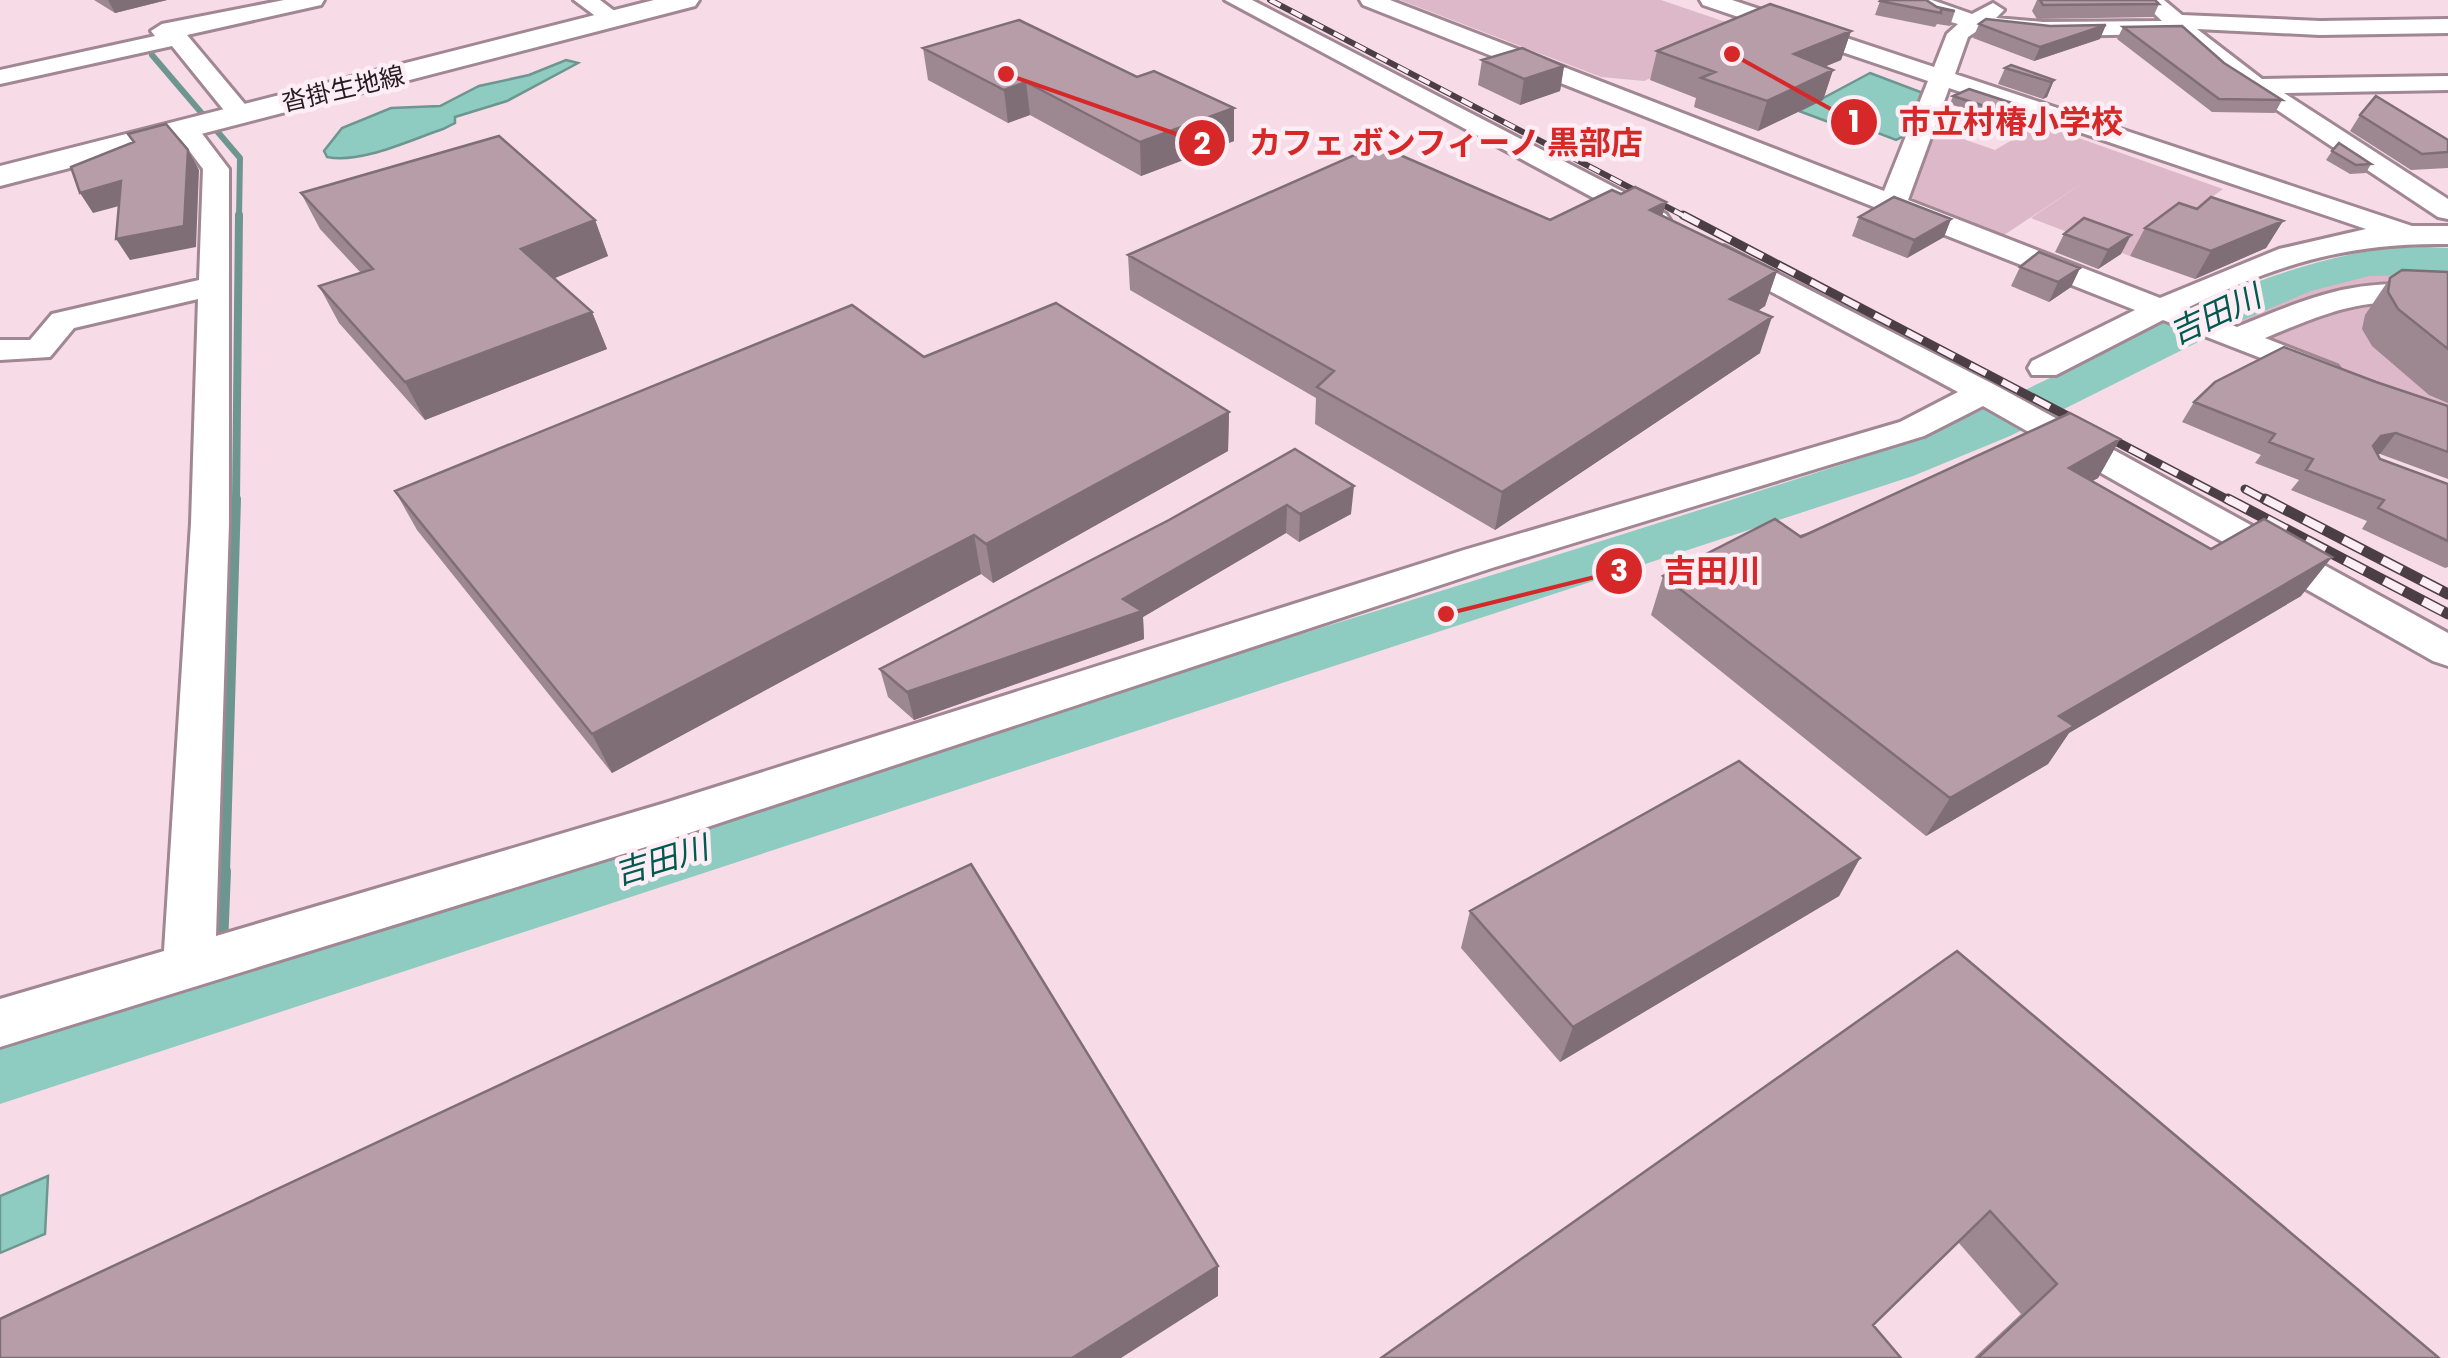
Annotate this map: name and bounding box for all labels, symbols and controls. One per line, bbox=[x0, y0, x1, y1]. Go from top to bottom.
street label: 沓掛生地線 bbox=[278, 58, 408, 120]
callout: 市立村椿小学校 bbox=[1829, 91, 2143, 153]
text: 市立村椿小学校 bbox=[1899, 99, 2123, 144]
text: 1 bbox=[1848, 100, 1860, 143]
callout: カフェ ボンフィーノ 黒部店 bbox=[1177, 112, 1665, 174]
text: カフェ ボンフィーノ 黒部店 bbox=[1249, 120, 1643, 165]
text: 2 bbox=[1193, 122, 1211, 165]
water label: 吉田川 bbox=[2162, 272, 2271, 355]
callout: 吉田川 bbox=[1594, 540, 1780, 602]
text: 吉田川 bbox=[1664, 548, 1760, 593]
text: 3 bbox=[1610, 549, 1628, 592]
water label: 吉田川 bbox=[609, 824, 716, 896]

